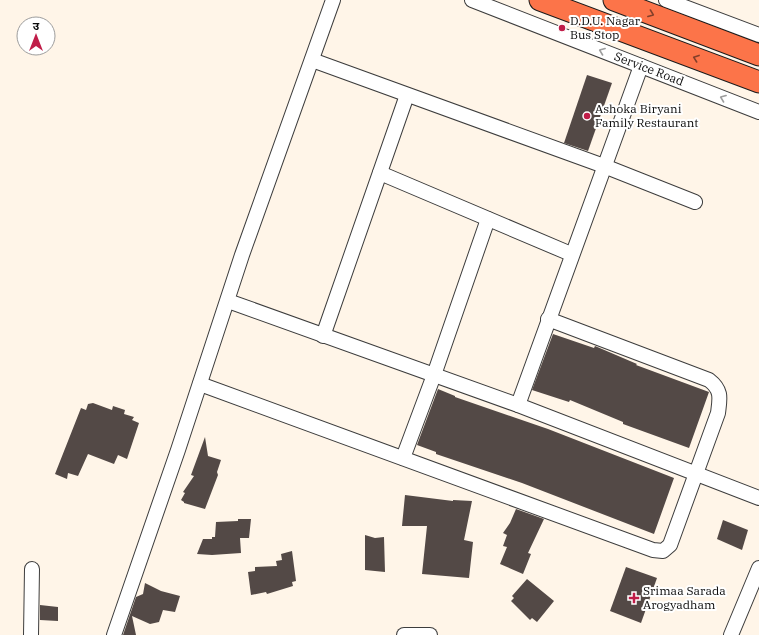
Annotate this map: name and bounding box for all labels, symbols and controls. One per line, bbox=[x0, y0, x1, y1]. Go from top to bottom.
one-way arrow bbox=[647, 9, 654, 17]
place label: D.D.U. Nagar Bus Stop bbox=[570, 13, 641, 42]
north arrow bbox=[16, 16, 56, 56]
text: उ bbox=[33, 19, 40, 33]
marker: D.D.U. Nagar Bus Stop bbox=[557, 23, 567, 33]
one-way arrow bbox=[598, 47, 605, 55]
street label: Service Road bbox=[612, 48, 686, 89]
one-way arrow bbox=[693, 55, 700, 63]
one-way arrow bbox=[719, 94, 726, 102]
place label: Ashoka Biryani Family Restaurant bbox=[595, 101, 699, 130]
marker: Ashoka Biryani Family Restaurant bbox=[582, 111, 592, 121]
place label: Srimaa Sarada Arogyadham bbox=[643, 583, 726, 612]
marker: Srimaa Sarada Arogyadham bbox=[628, 592, 640, 604]

